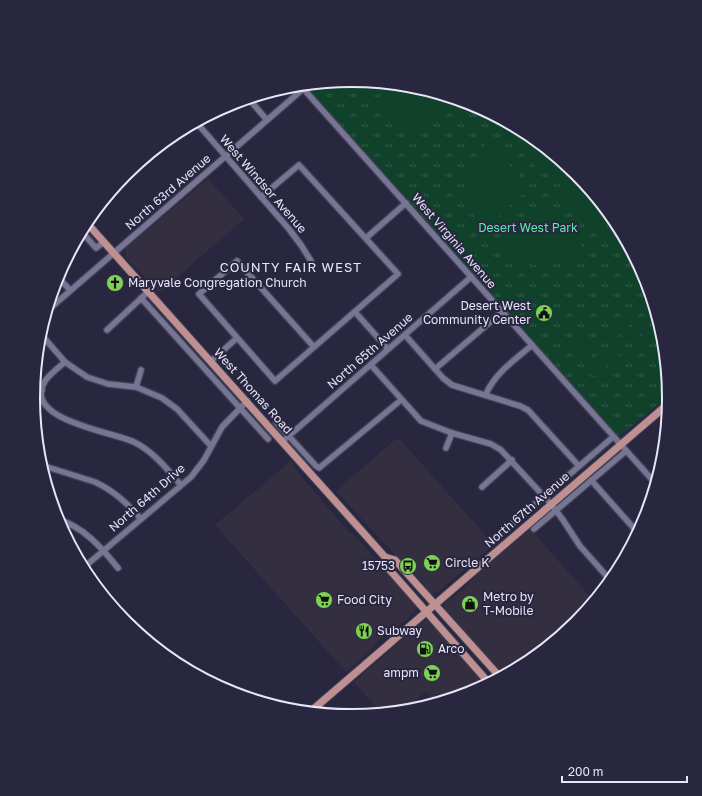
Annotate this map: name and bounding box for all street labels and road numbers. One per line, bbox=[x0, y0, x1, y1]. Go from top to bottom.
street label: West Windsor Avenue bbox=[217, 131, 310, 236]
street label: North 63rd Avenue bbox=[122, 151, 213, 233]
street label: West Virginia Avenue bbox=[409, 190, 500, 291]
street label: North 65th Avenue bbox=[324, 309, 415, 392]
street label: West Thomas Road bbox=[211, 345, 296, 437]
street label: North 64th Drive bbox=[106, 460, 188, 535]
street label: North 67th Avenue bbox=[481, 469, 572, 551]

